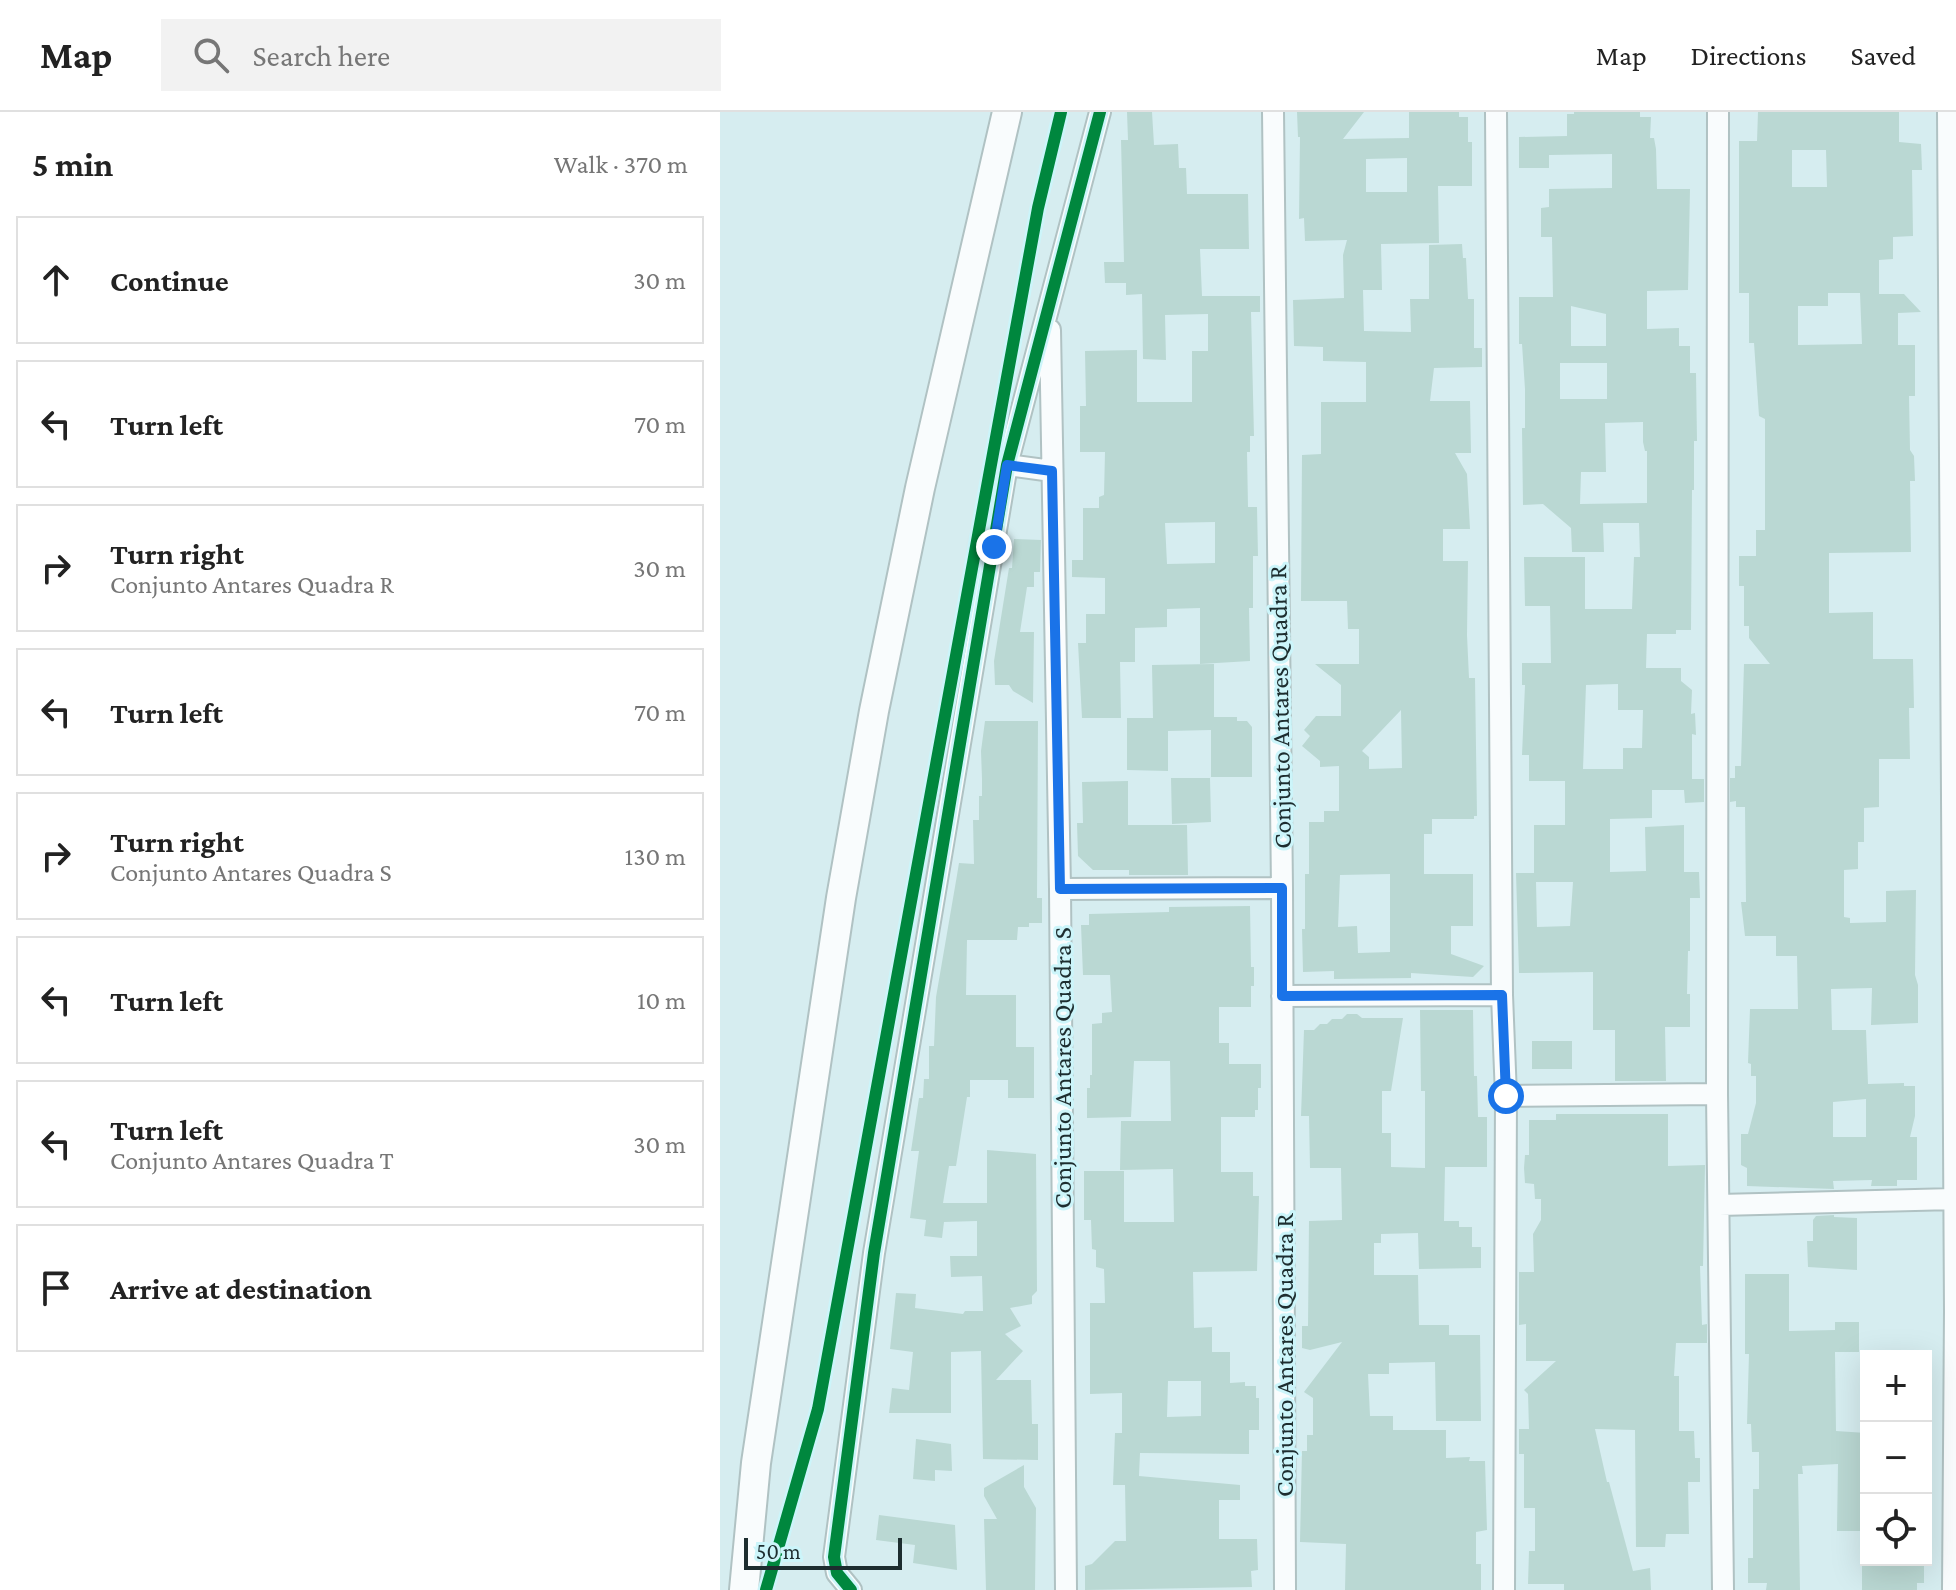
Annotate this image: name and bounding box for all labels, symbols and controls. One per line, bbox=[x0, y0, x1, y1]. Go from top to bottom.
search box bbox=[161, 19, 721, 91]
icon: search bbox=[189, 33, 233, 77]
text: Map bbox=[40, 34, 113, 76]
text: Search here bbox=[253, 39, 390, 72]
text: Map bbox=[1596, 40, 1647, 71]
text: Directions bbox=[1691, 40, 1806, 71]
text: Saved bbox=[1850, 40, 1916, 71]
text: 5 min bbox=[32, 146, 113, 183]
text: Walk · 370 m bbox=[554, 150, 688, 179]
icon: ahead bbox=[34, 258, 78, 302]
text: Continue bbox=[110, 264, 229, 297]
text: 30 m bbox=[633, 266, 686, 295]
icon: left bbox=[34, 402, 78, 446]
text: Turn left bbox=[110, 408, 223, 441]
text: 70 m bbox=[634, 410, 686, 439]
route end bbox=[976, 529, 1012, 565]
text: Turn right bbox=[110, 537, 244, 570]
icon: right bbox=[34, 546, 78, 590]
text: 30 m bbox=[633, 554, 686, 583]
street label: Conjunto Antares Quadra R bbox=[1263, 564, 1297, 849]
text: Conjunto Antares Quadra R bbox=[110, 570, 394, 599]
icon: left bbox=[34, 690, 78, 734]
text: Turn left bbox=[110, 696, 223, 729]
text: 70 m bbox=[634, 698, 686, 727]
text: Turn right bbox=[110, 825, 244, 858]
icon: right bbox=[34, 834, 78, 878]
text: 130 m bbox=[625, 842, 686, 871]
text: Conjunto Antares Quadra S bbox=[110, 858, 392, 887]
street label: Conjunto Antares Quadra S bbox=[1048, 927, 1077, 1209]
icon: left bbox=[34, 978, 78, 1022]
text: Turn left bbox=[110, 984, 223, 1017]
text: 10 m bbox=[637, 986, 686, 1015]
route start bbox=[1488, 1078, 1524, 1114]
text: Turn left bbox=[110, 1113, 223, 1146]
icon: left bbox=[34, 1122, 78, 1166]
text: 30 m bbox=[633, 1130, 686, 1159]
text: Conjunto Antares Quadra T bbox=[110, 1146, 394, 1175]
street label: Conjunto Antares Quadra R bbox=[1270, 1212, 1299, 1497]
icon: arrive bbox=[34, 1266, 78, 1310]
text: Arrive at destination bbox=[110, 1272, 372, 1305]
map controls bbox=[1860, 1350, 1932, 1566]
button: + bbox=[1860, 1350, 1932, 1422]
button: − bbox=[1860, 1422, 1932, 1494]
button: locate bbox=[1860, 1494, 1932, 1566]
scale bar bbox=[744, 1534, 902, 1570]
text: 50 m bbox=[756, 1539, 801, 1564]

